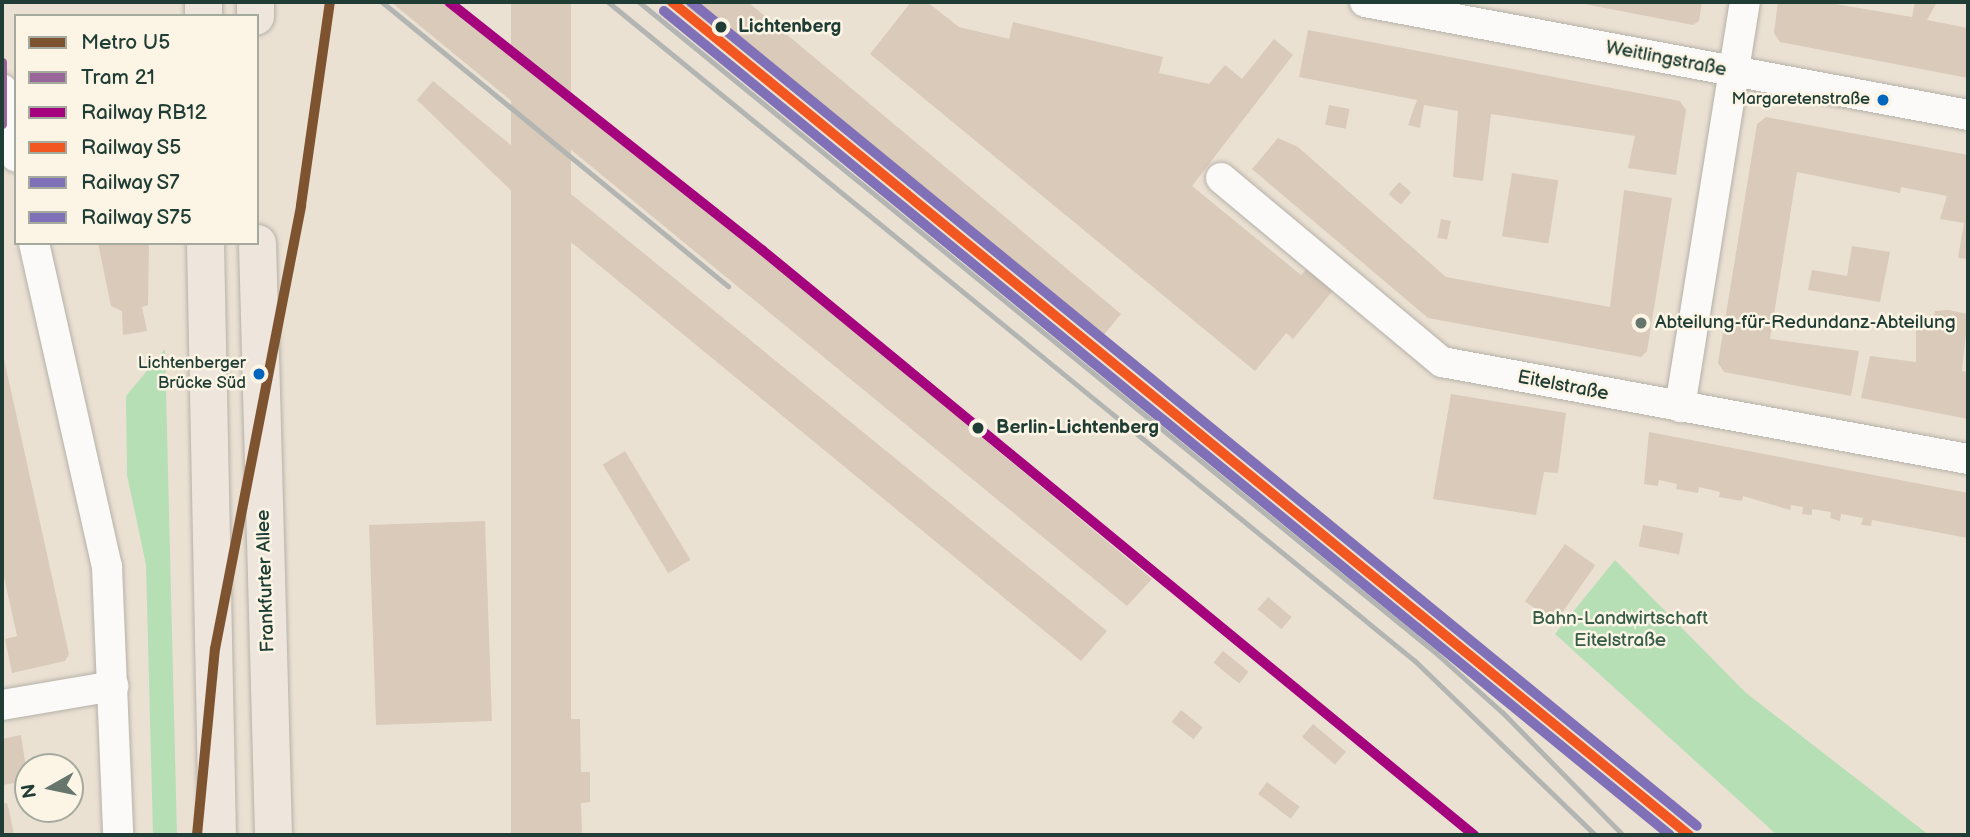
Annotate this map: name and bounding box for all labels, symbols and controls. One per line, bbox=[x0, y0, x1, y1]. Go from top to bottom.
legend bbox=[14, 14, 259, 245]
marker: Lichtenberg bbox=[710, 16, 732, 38]
place label: Lichtenberg bbox=[738, 16, 841, 38]
text: Metro U5 bbox=[81, 30, 170, 55]
street label: Weitlingstraße bbox=[1604, 36, 1728, 82]
text: Tram 21 bbox=[81, 65, 155, 90]
place label: Margaretenstraße bbox=[1732, 90, 1870, 110]
marker: Margaretenstraße bbox=[1876, 93, 1890, 107]
text: Railway RB12 bbox=[81, 100, 207, 125]
text: Railway S5 bbox=[81, 135, 181, 160]
text: Railway S7 bbox=[81, 170, 180, 195]
text: Railway S75 bbox=[81, 205, 192, 230]
place label: Abteilung-für-Redundanz-Abteilung bbox=[1655, 312, 1956, 334]
marker: Abteilung-für-Redundanz-Abteilung bbox=[1633, 315, 1649, 331]
place label: Lichtenberger Brücke Süd bbox=[138, 354, 246, 394]
street label: Eitelstraße bbox=[1516, 366, 1610, 406]
marker: Lichtenberger Brücke Süd bbox=[252, 367, 266, 381]
marker: Berlin-Lichtenberg bbox=[967, 417, 989, 439]
place label: Berlin-Lichtenberg bbox=[996, 417, 1159, 439]
street label: Frankfurter Allee bbox=[252, 509, 280, 653]
park label: Bahn-Landwirtschaft Eitelstraße bbox=[1532, 608, 1708, 652]
north arrow bbox=[14, 753, 84, 823]
text: N bbox=[17, 782, 42, 800]

